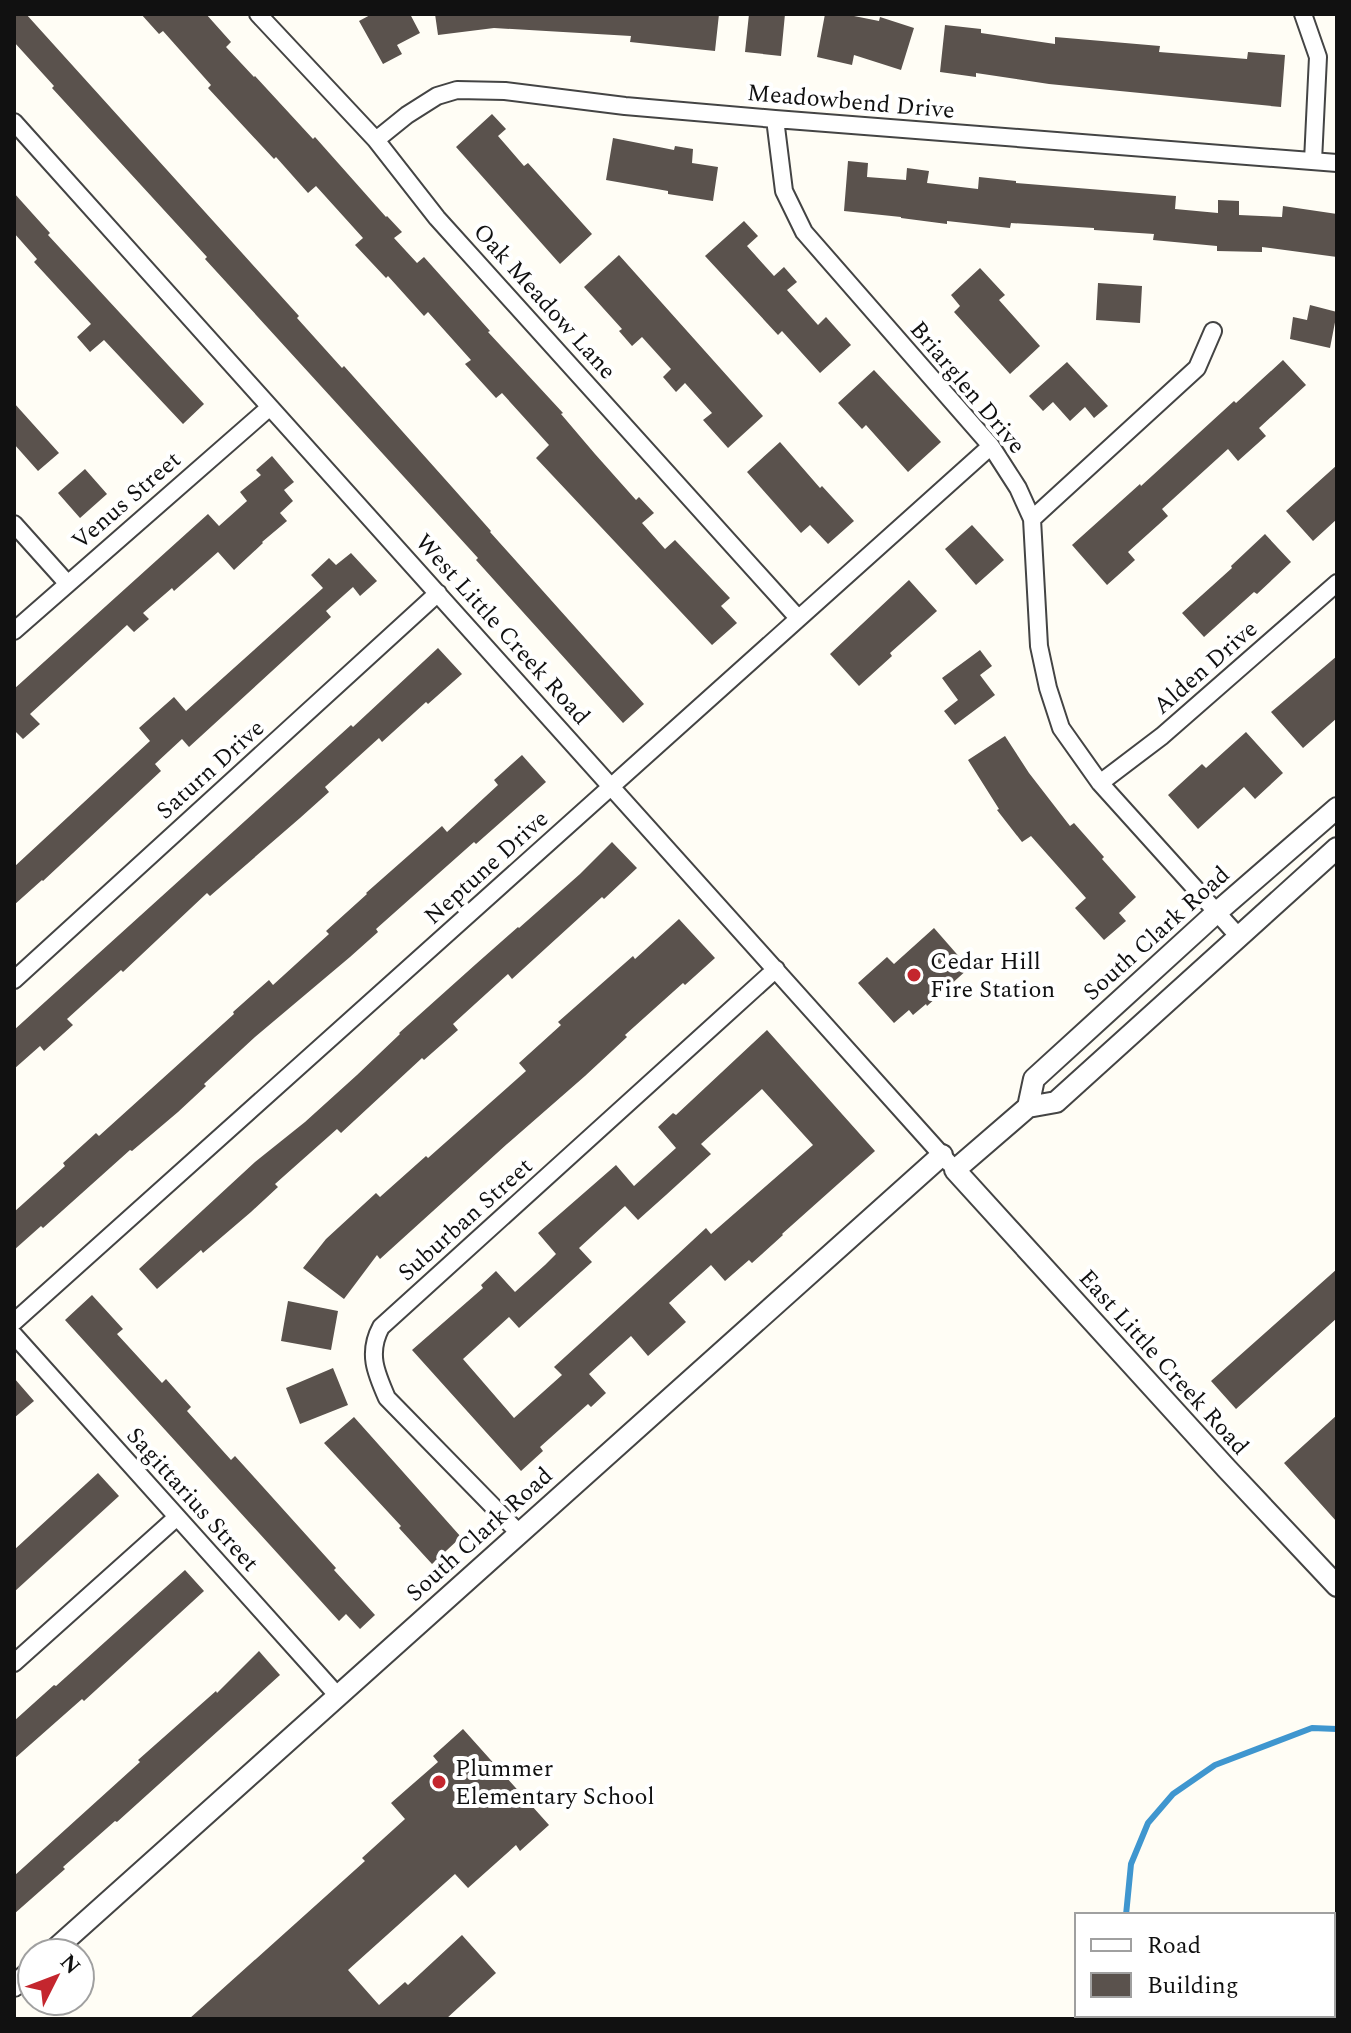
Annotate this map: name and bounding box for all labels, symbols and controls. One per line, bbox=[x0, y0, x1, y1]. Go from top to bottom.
street label: Meadowbend Drive bbox=[746, 75, 956, 129]
street label: Oak Meadow Lane bbox=[464, 215, 624, 388]
street label: Briarglen Drive bbox=[901, 313, 1034, 462]
street label: Venus Street bbox=[64, 443, 189, 559]
street label: West Little Creek Road bbox=[406, 526, 598, 734]
street label: Alden Drive bbox=[1145, 612, 1266, 724]
street label: Saturn Drive bbox=[148, 711, 273, 828]
street label: Neptune Drive bbox=[416, 802, 557, 934]
street label: South Clark Road bbox=[1075, 858, 1238, 1010]
place label: Cedar Hill Fire Station bbox=[930, 944, 1055, 1008]
marker: Cedar Hill Fire Station bbox=[905, 966, 923, 984]
street label: Suburban Street bbox=[390, 1149, 541, 1290]
street label: East Little Creek Road bbox=[1070, 1261, 1257, 1464]
street label: Sagittarius Street bbox=[117, 1419, 267, 1580]
street label: South Clark Road bbox=[398, 1459, 561, 1611]
place label: Plummer Elementary School bbox=[455, 1751, 655, 1815]
marker: Plummer Elementary School bbox=[430, 1773, 448, 1791]
legend bbox=[1075, 1913, 1335, 2017]
text: Road bbox=[1147, 1928, 1201, 1964]
north arrow bbox=[16, 1937, 96, 2017]
text: N bbox=[51, 1947, 88, 1982]
text: Building bbox=[1147, 1968, 1239, 2004]

